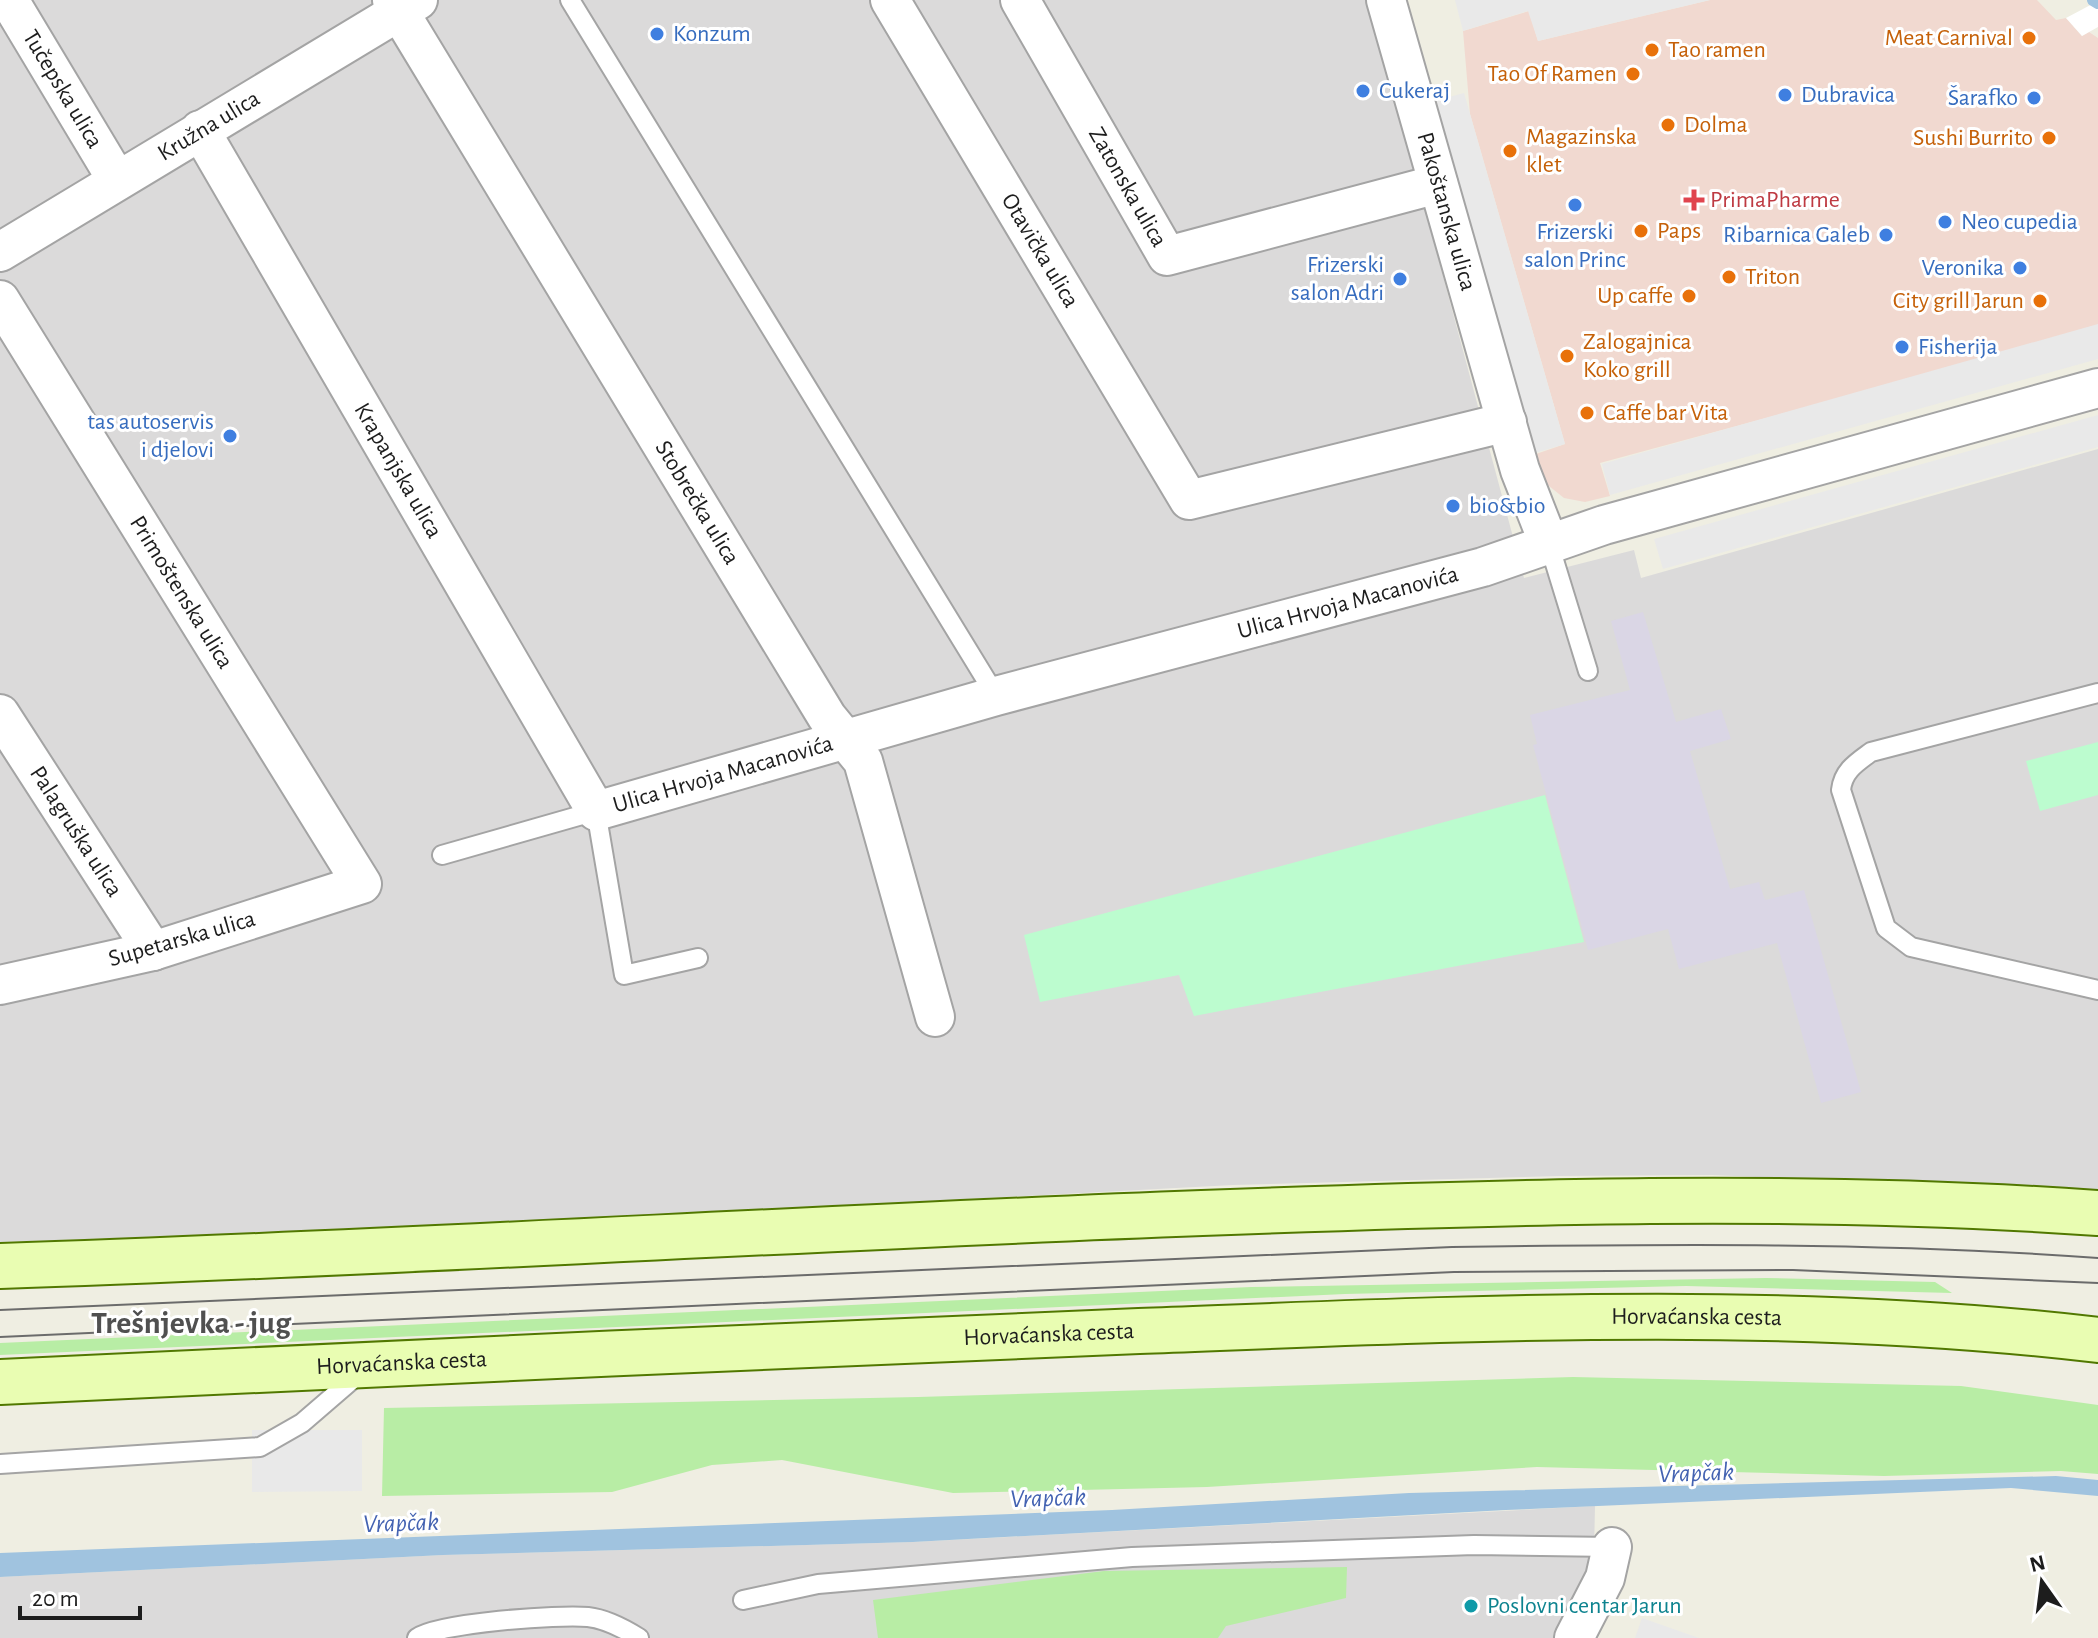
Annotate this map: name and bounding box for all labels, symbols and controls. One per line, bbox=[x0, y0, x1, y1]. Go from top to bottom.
place label: Konzum bbox=[673, 22, 751, 46]
marker: Konzum bbox=[648, 25, 666, 43]
street label: Tučepska ulica bbox=[18, 26, 107, 152]
place label: Meat Carnival bbox=[1885, 26, 2013, 50]
marker: Meat Carnival bbox=[2020, 29, 2038, 47]
place label: Tao ramen bbox=[1668, 38, 1766, 62]
marker: Tao ramen bbox=[1643, 41, 1661, 59]
place label: Tao Of Ramen bbox=[1487, 62, 1617, 86]
marker: Tao Of Ramen bbox=[1624, 65, 1642, 83]
place label: Cukeraj bbox=[1379, 79, 1450, 103]
marker: Cukeraj bbox=[1354, 82, 1372, 100]
place label: Dubravica bbox=[1801, 83, 1895, 107]
place label: Šarafko bbox=[1948, 85, 2018, 110]
street label: Kružna ulica bbox=[154, 86, 264, 166]
marker: Dubravica bbox=[1776, 86, 1794, 104]
marker: Šarafko bbox=[2025, 89, 2043, 107]
place label: Dolma bbox=[1684, 113, 1748, 137]
marker: Dolma bbox=[1659, 116, 1677, 134]
street label: Zatonska ulica bbox=[1084, 123, 1171, 251]
place label: Magazinska klet bbox=[1526, 125, 1637, 177]
place label: Sushi Burrito bbox=[1913, 126, 2033, 150]
marker: Sushi Burrito bbox=[2040, 129, 2058, 147]
street label: Pakoštanska ulica bbox=[1412, 130, 1480, 294]
marker: Magazinska klet bbox=[1501, 142, 1519, 160]
place label: PrimaPharme bbox=[1710, 188, 1840, 212]
street label: Otavička ulica bbox=[997, 189, 1083, 312]
marker: PrimaPharme bbox=[1685, 191, 1703, 209]
marker: Frizerski salon Princ bbox=[1566, 196, 1584, 214]
place label: Neo cupedia bbox=[1961, 210, 2078, 234]
marker: Neo cupedia bbox=[1936, 213, 1954, 231]
place label: Paps bbox=[1657, 219, 1701, 243]
place label: Frizerski salon Princ bbox=[1524, 220, 1626, 272]
marker: Paps bbox=[1632, 222, 1650, 240]
place label: Ribarnica Galeb bbox=[1723, 223, 1870, 247]
marker: Ribarnica Galeb bbox=[1877, 226, 1895, 244]
place label: Frizerski salon Adri bbox=[1291, 253, 1384, 305]
place label: Veronika bbox=[1921, 256, 2004, 280]
marker: Veronika bbox=[2011, 259, 2029, 277]
place label: Triton bbox=[1745, 265, 1800, 289]
marker: Triton bbox=[1720, 268, 1738, 286]
marker: Frizerski salon Adri bbox=[1391, 270, 1409, 288]
place label: Up caffe bbox=[1597, 284, 1673, 308]
marker: Up caffe bbox=[1680, 287, 1698, 305]
place label: City grill Jarun bbox=[1893, 289, 2024, 313]
marker: City grill Jarun bbox=[2031, 292, 2049, 310]
place label: Zalogajnica Koko grill bbox=[1583, 330, 1692, 382]
place label: Fisherija bbox=[1918, 335, 1998, 359]
marker: Fisherija bbox=[1893, 338, 1911, 356]
marker: Zalogajnica Koko grill bbox=[1558, 347, 1576, 365]
street label: Krapanjska ulica bbox=[350, 399, 447, 542]
place label: Caffe bar Vita bbox=[1603, 401, 1728, 425]
marker: Caffe bar Vita bbox=[1578, 404, 1596, 422]
place label: tas autoservis i djelovi bbox=[87, 410, 214, 462]
marker: tas autoservis i djelovi bbox=[221, 427, 239, 445]
street label: Stobrečka ulica bbox=[650, 437, 744, 569]
place label: bio&bio bbox=[1469, 494, 1546, 518]
marker: bio&bio bbox=[1444, 497, 1462, 515]
street label: Primoštenska ulica bbox=[125, 512, 238, 673]
street label: Ulica Hrvoja Macanovića bbox=[1235, 562, 1461, 644]
street label: Ulica Hrvoja Macanovića bbox=[610, 731, 836, 817]
street label: Palagruška ulica bbox=[25, 762, 127, 901]
street label: Supetarska ulica bbox=[106, 907, 258, 971]
street label: Horvaćanska cesta bbox=[1611, 1305, 1782, 1330]
district label: Trešnjevka - jug bbox=[91, 1307, 292, 1339]
street label: Horvaćanska cesta bbox=[963, 1319, 1135, 1350]
street label: Horvaćanska cesta bbox=[316, 1347, 488, 1379]
water label: Vrapčak bbox=[1658, 1459, 1734, 1487]
water label: Vrapčak bbox=[1010, 1484, 1086, 1512]
water label: Vrapčak bbox=[363, 1509, 439, 1537]
north arrow bbox=[2002, 1542, 2082, 1622]
text: N bbox=[2027, 1551, 2047, 1576]
scale bar bbox=[20, 1570, 140, 1620]
text: 20 m bbox=[32, 1587, 79, 1611]
place label: Poslovni centar Jarun bbox=[1487, 1594, 1682, 1618]
marker: Poslovni centar Jarun bbox=[1462, 1597, 1480, 1615]

